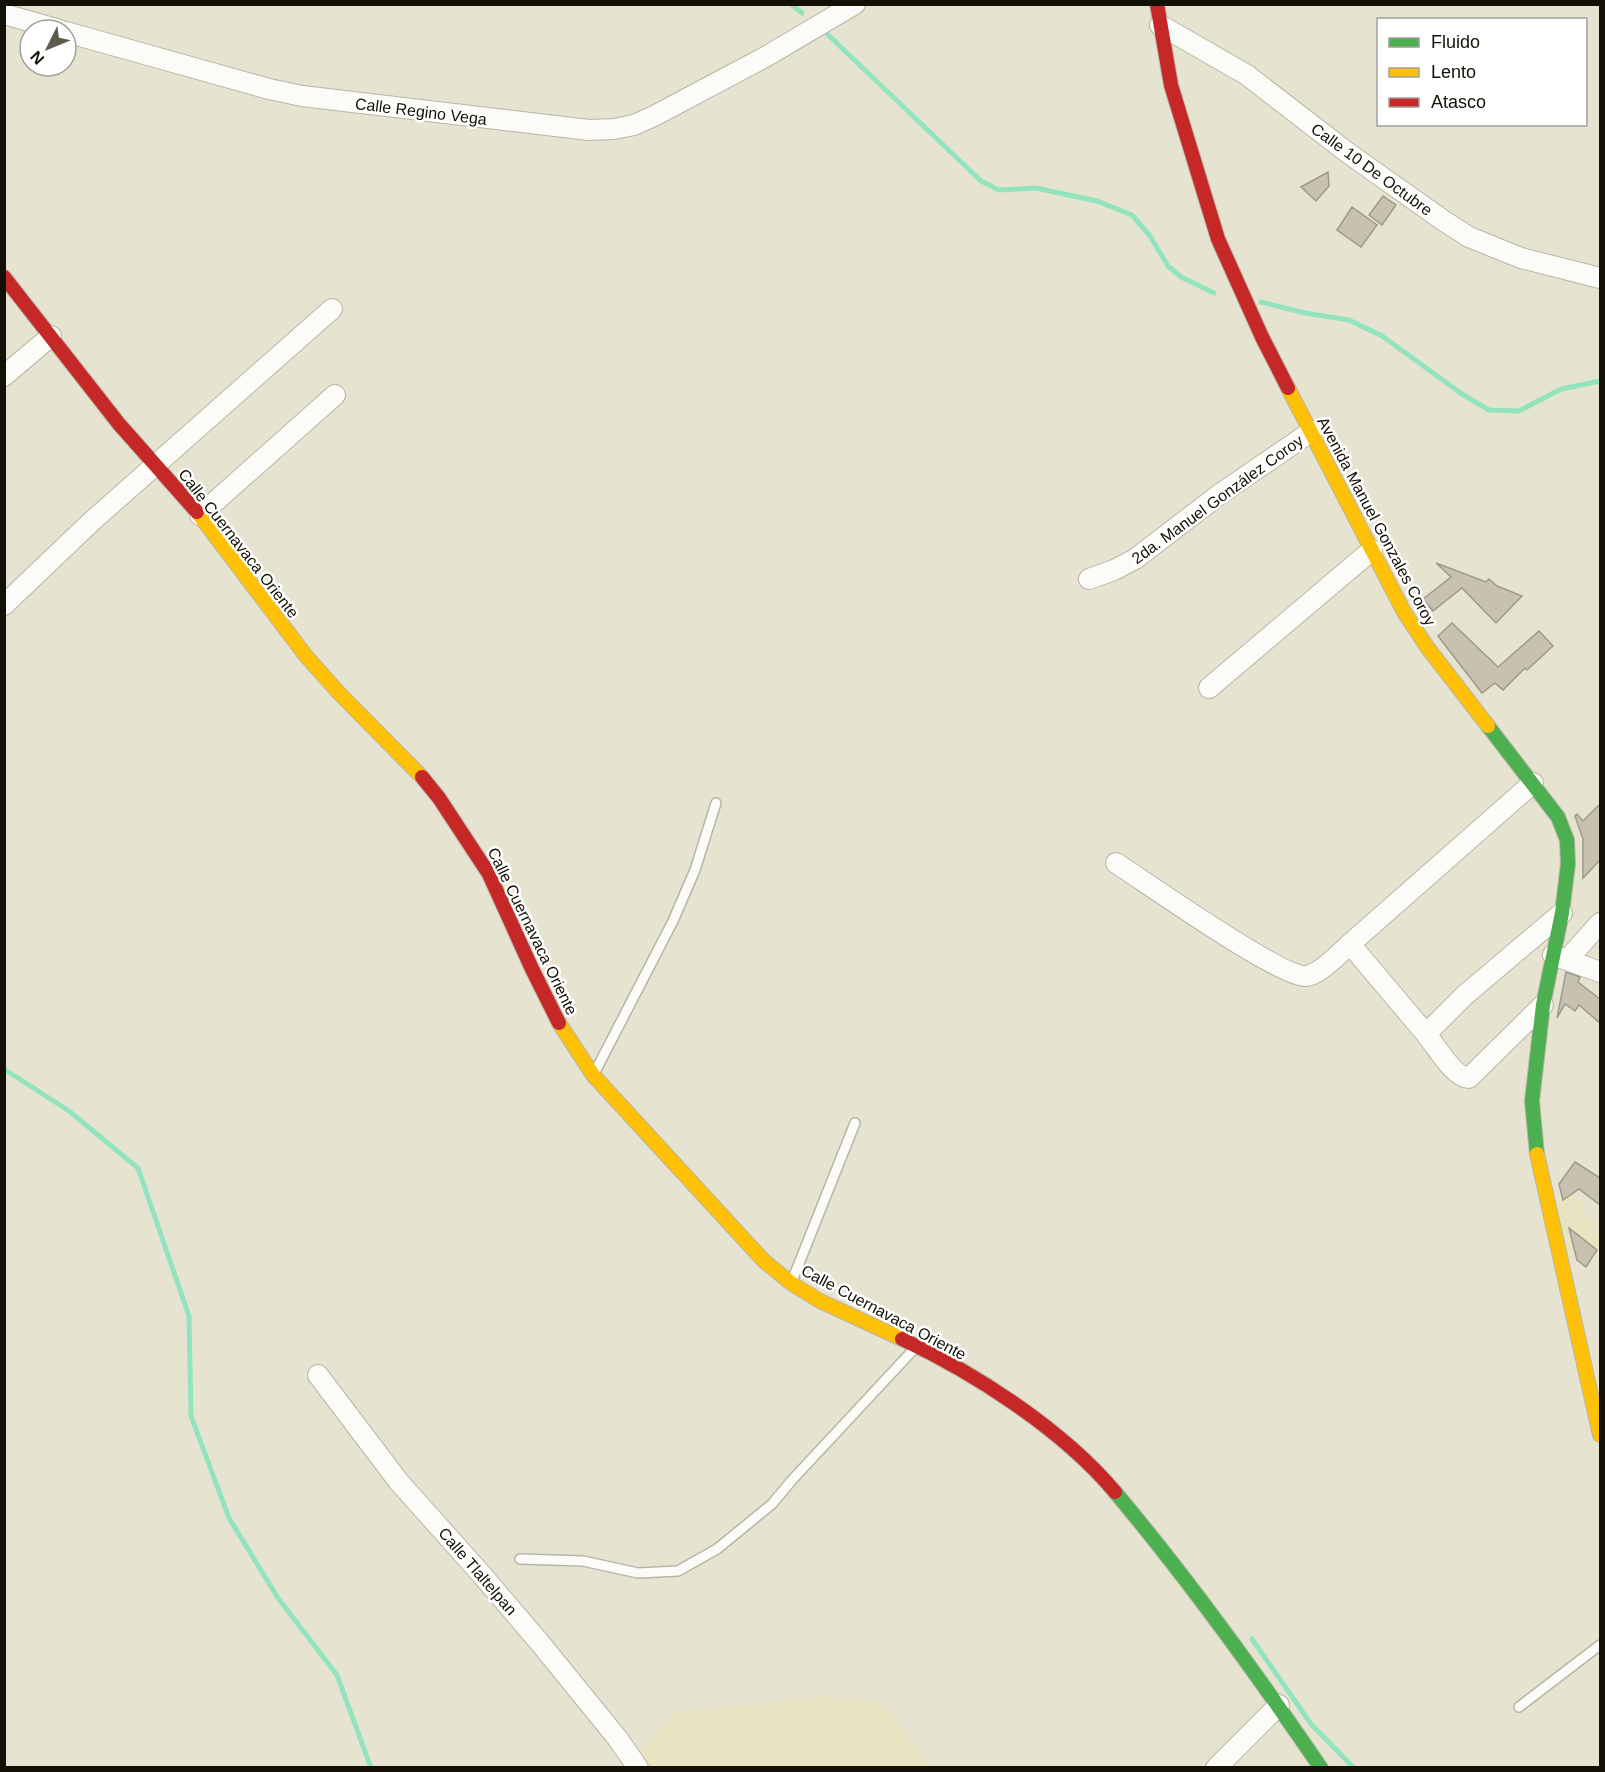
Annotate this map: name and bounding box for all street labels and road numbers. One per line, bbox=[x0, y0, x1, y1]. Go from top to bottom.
street label: Calle Regino Vega bbox=[354, 95, 488, 128]
street label: Calle 10 De Octubre bbox=[1308, 120, 1435, 219]
street label: Avenida Manuel Gonzales Coroy bbox=[1314, 414, 1439, 628]
street label: 2da. Manuel González Coroy bbox=[1128, 432, 1306, 567]
street label: Calle Cuernavaca Oriente bbox=[175, 466, 302, 621]
street label: Calle Cuernavaca Oriente bbox=[485, 845, 581, 1018]
street label: Calle Cuernavaca Oriente bbox=[799, 1262, 969, 1363]
street label: Calle Tlaltelpan bbox=[435, 1524, 520, 1618]

